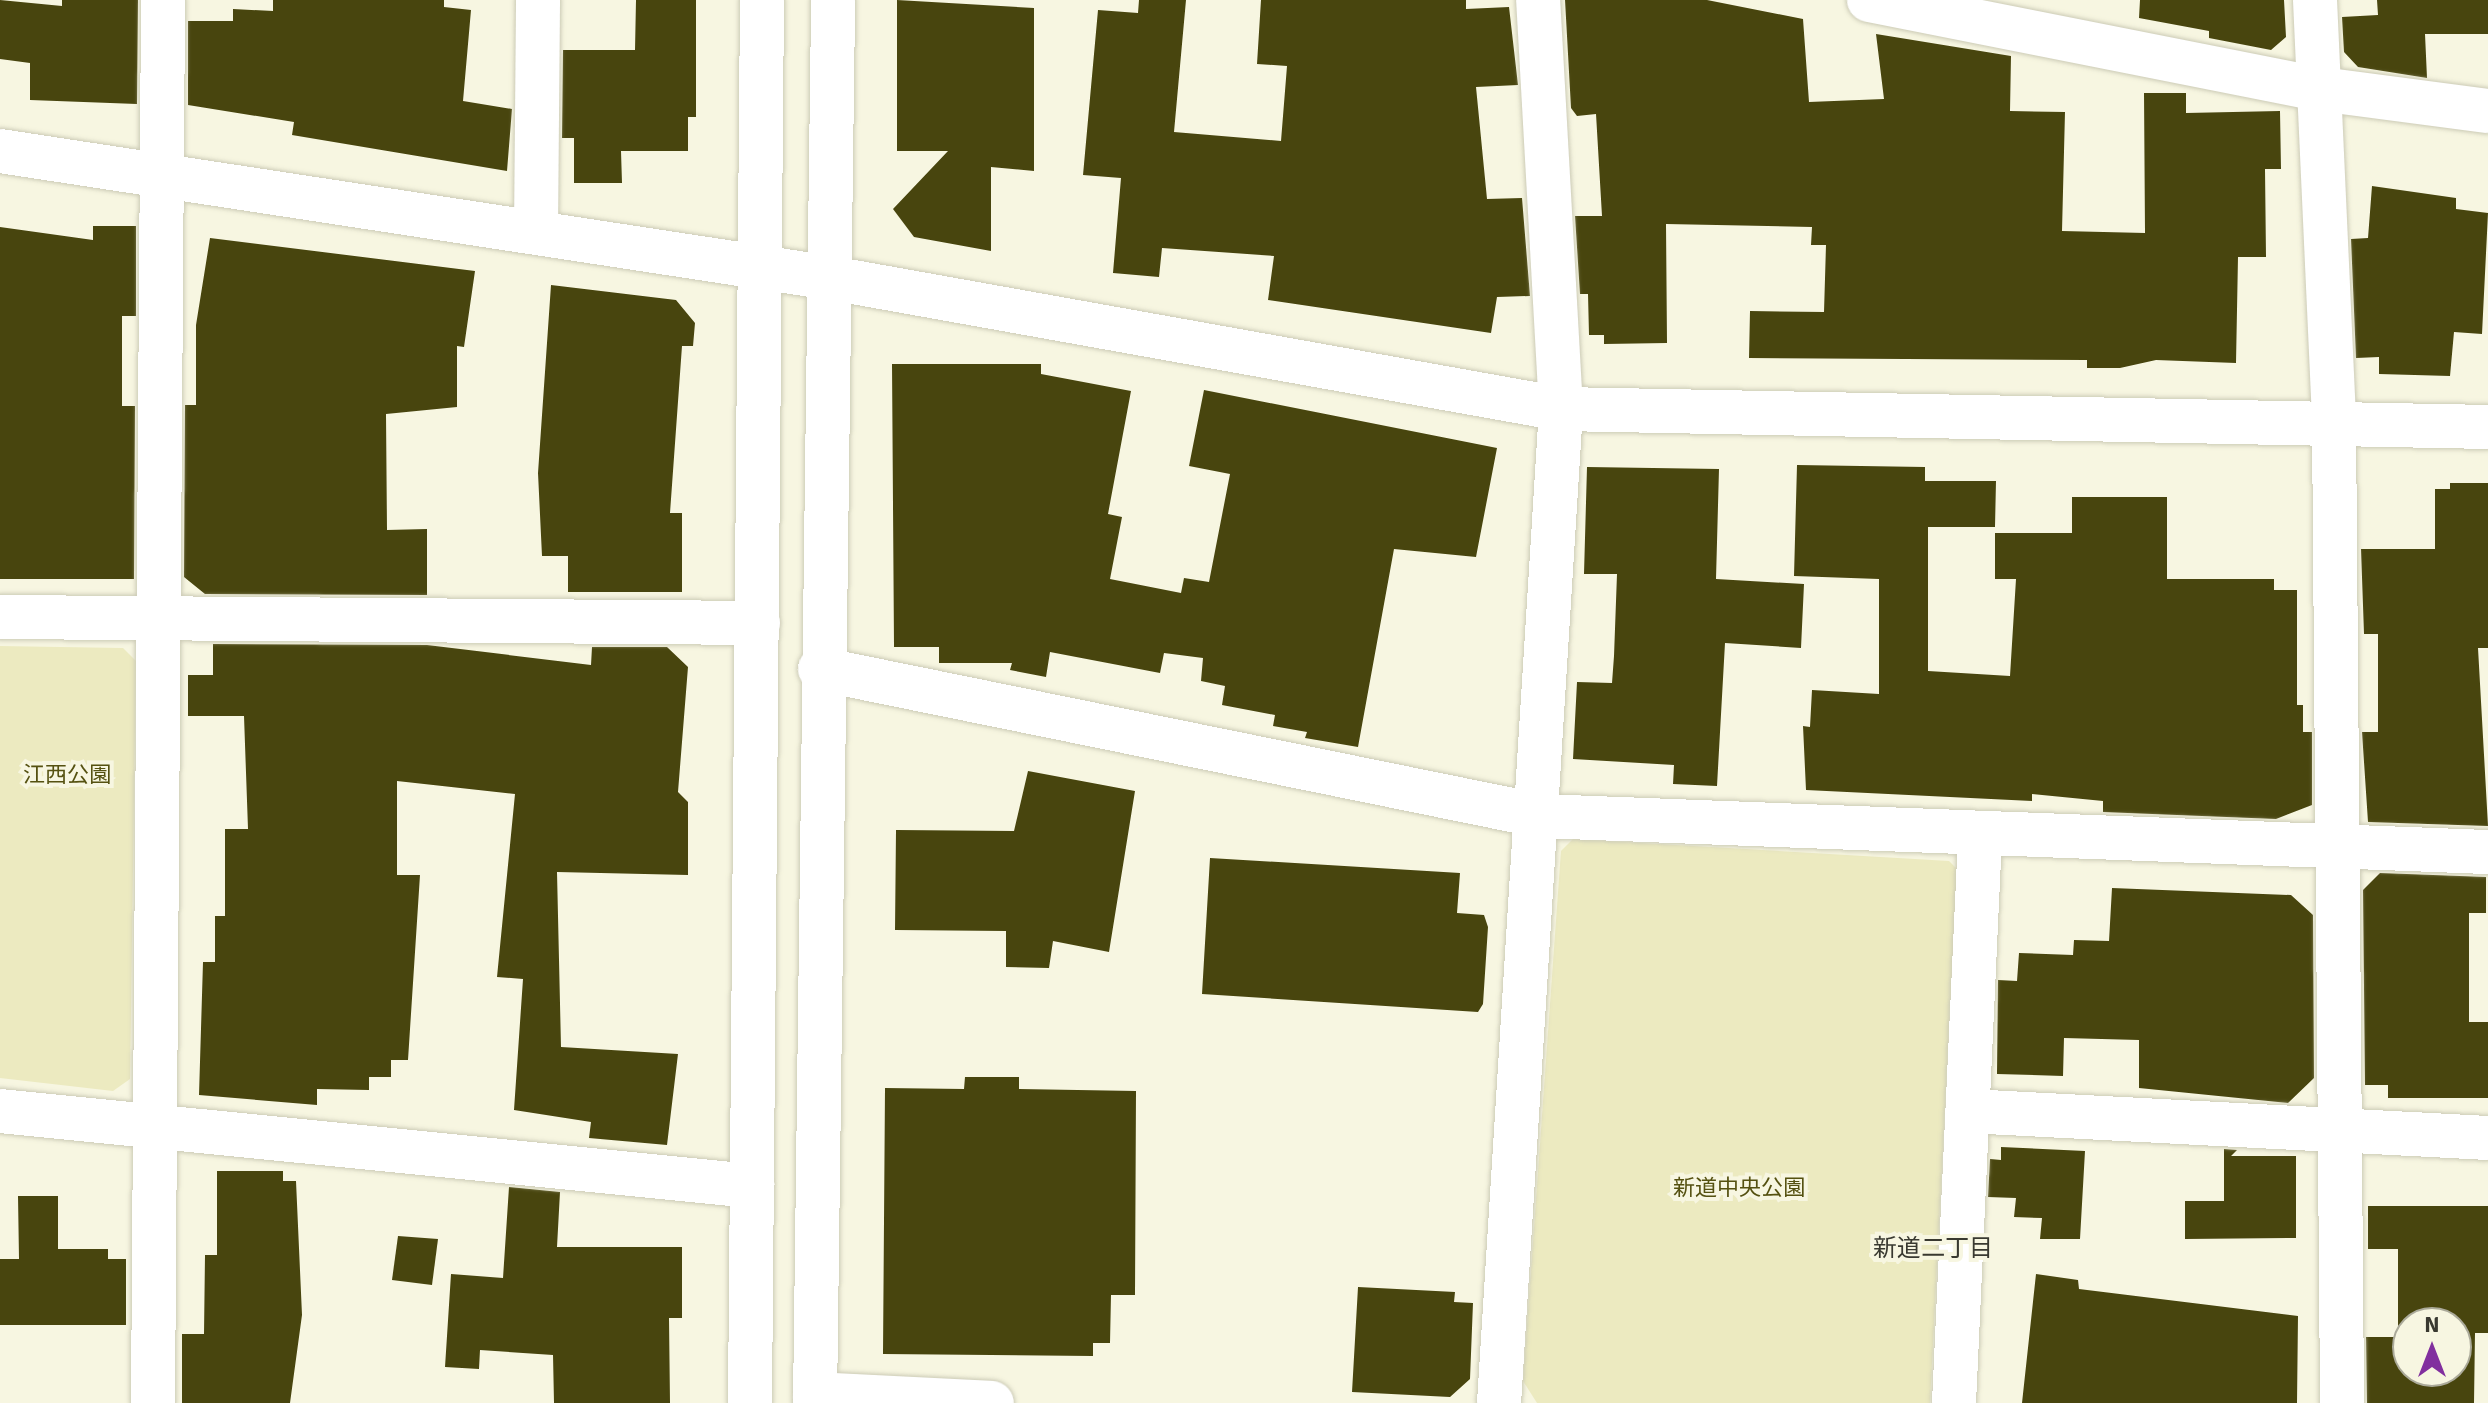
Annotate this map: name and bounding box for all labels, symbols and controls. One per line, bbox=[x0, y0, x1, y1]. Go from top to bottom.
park label: 江西公園 bbox=[23, 762, 111, 788]
park label: 新道中央公園 bbox=[1673, 1175, 1805, 1201]
district label: 新道二丁目 bbox=[1873, 1235, 1993, 1263]
north arrow bbox=[2392, 1307, 2472, 1387]
text: N bbox=[2424, 1311, 2440, 1338]

